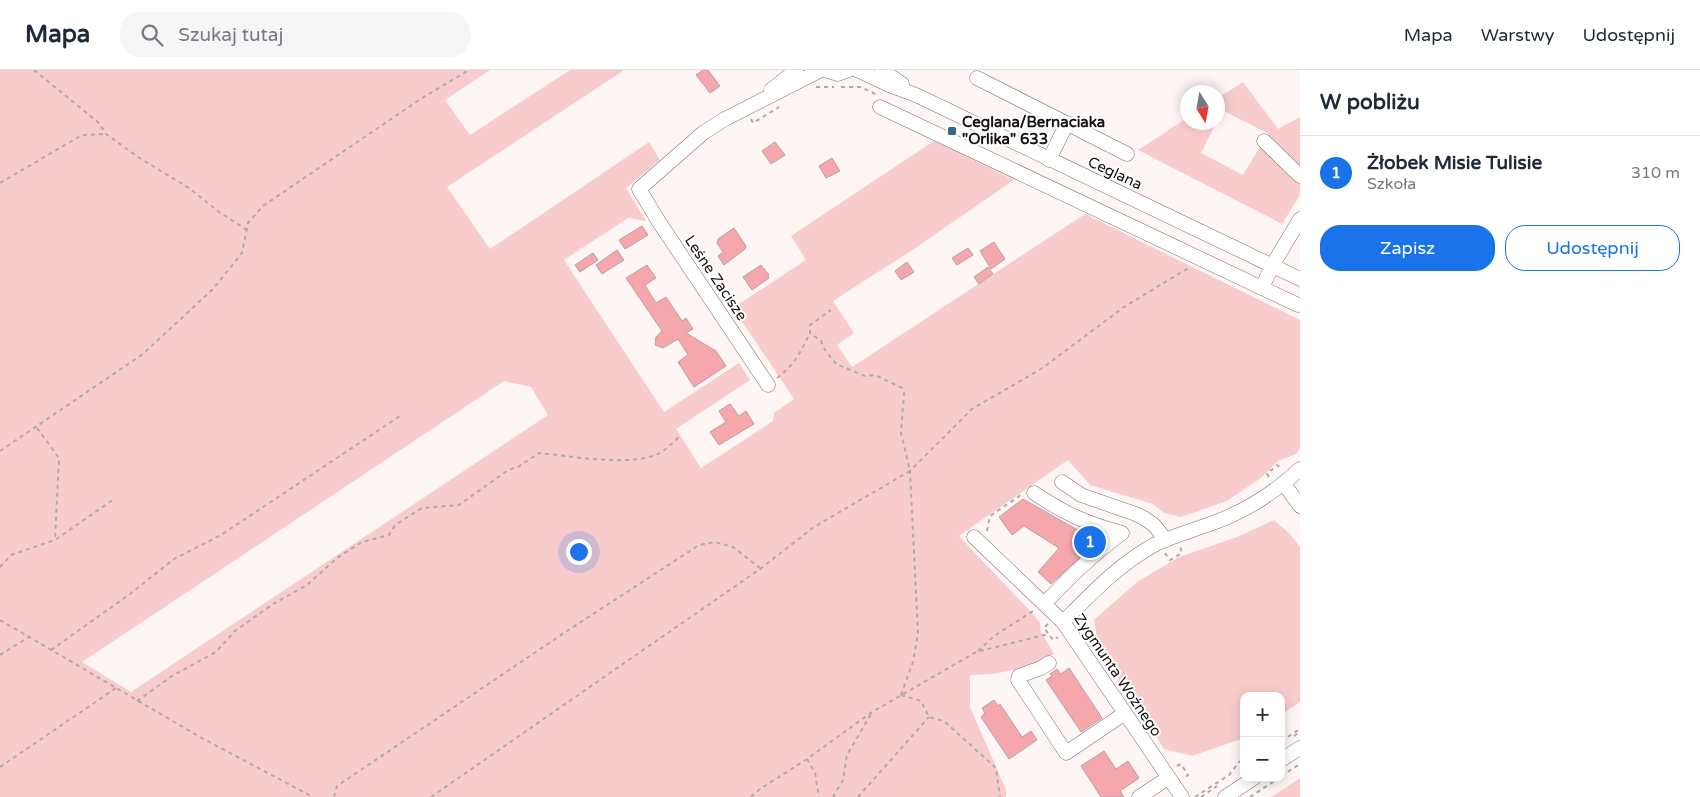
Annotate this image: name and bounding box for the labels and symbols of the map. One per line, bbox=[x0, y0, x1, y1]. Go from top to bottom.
north arrow bbox=[1180, 85, 1225, 130]
place label: Ceglana/Bernaciaka "Orlika" 633 bbox=[962, 113, 1105, 148]
marker: Ceglana/Bernaciaka "Orlika" 633 bbox=[946, 125, 958, 137]
street label: Ceglana bbox=[1085, 153, 1145, 193]
street label: Leśne Zacisze bbox=[681, 232, 751, 324]
pin: 1 bbox=[1074, 523, 1106, 561]
your location bbox=[566, 539, 592, 565]
street label: Zygmunta Woźnego bbox=[1070, 610, 1166, 740]

